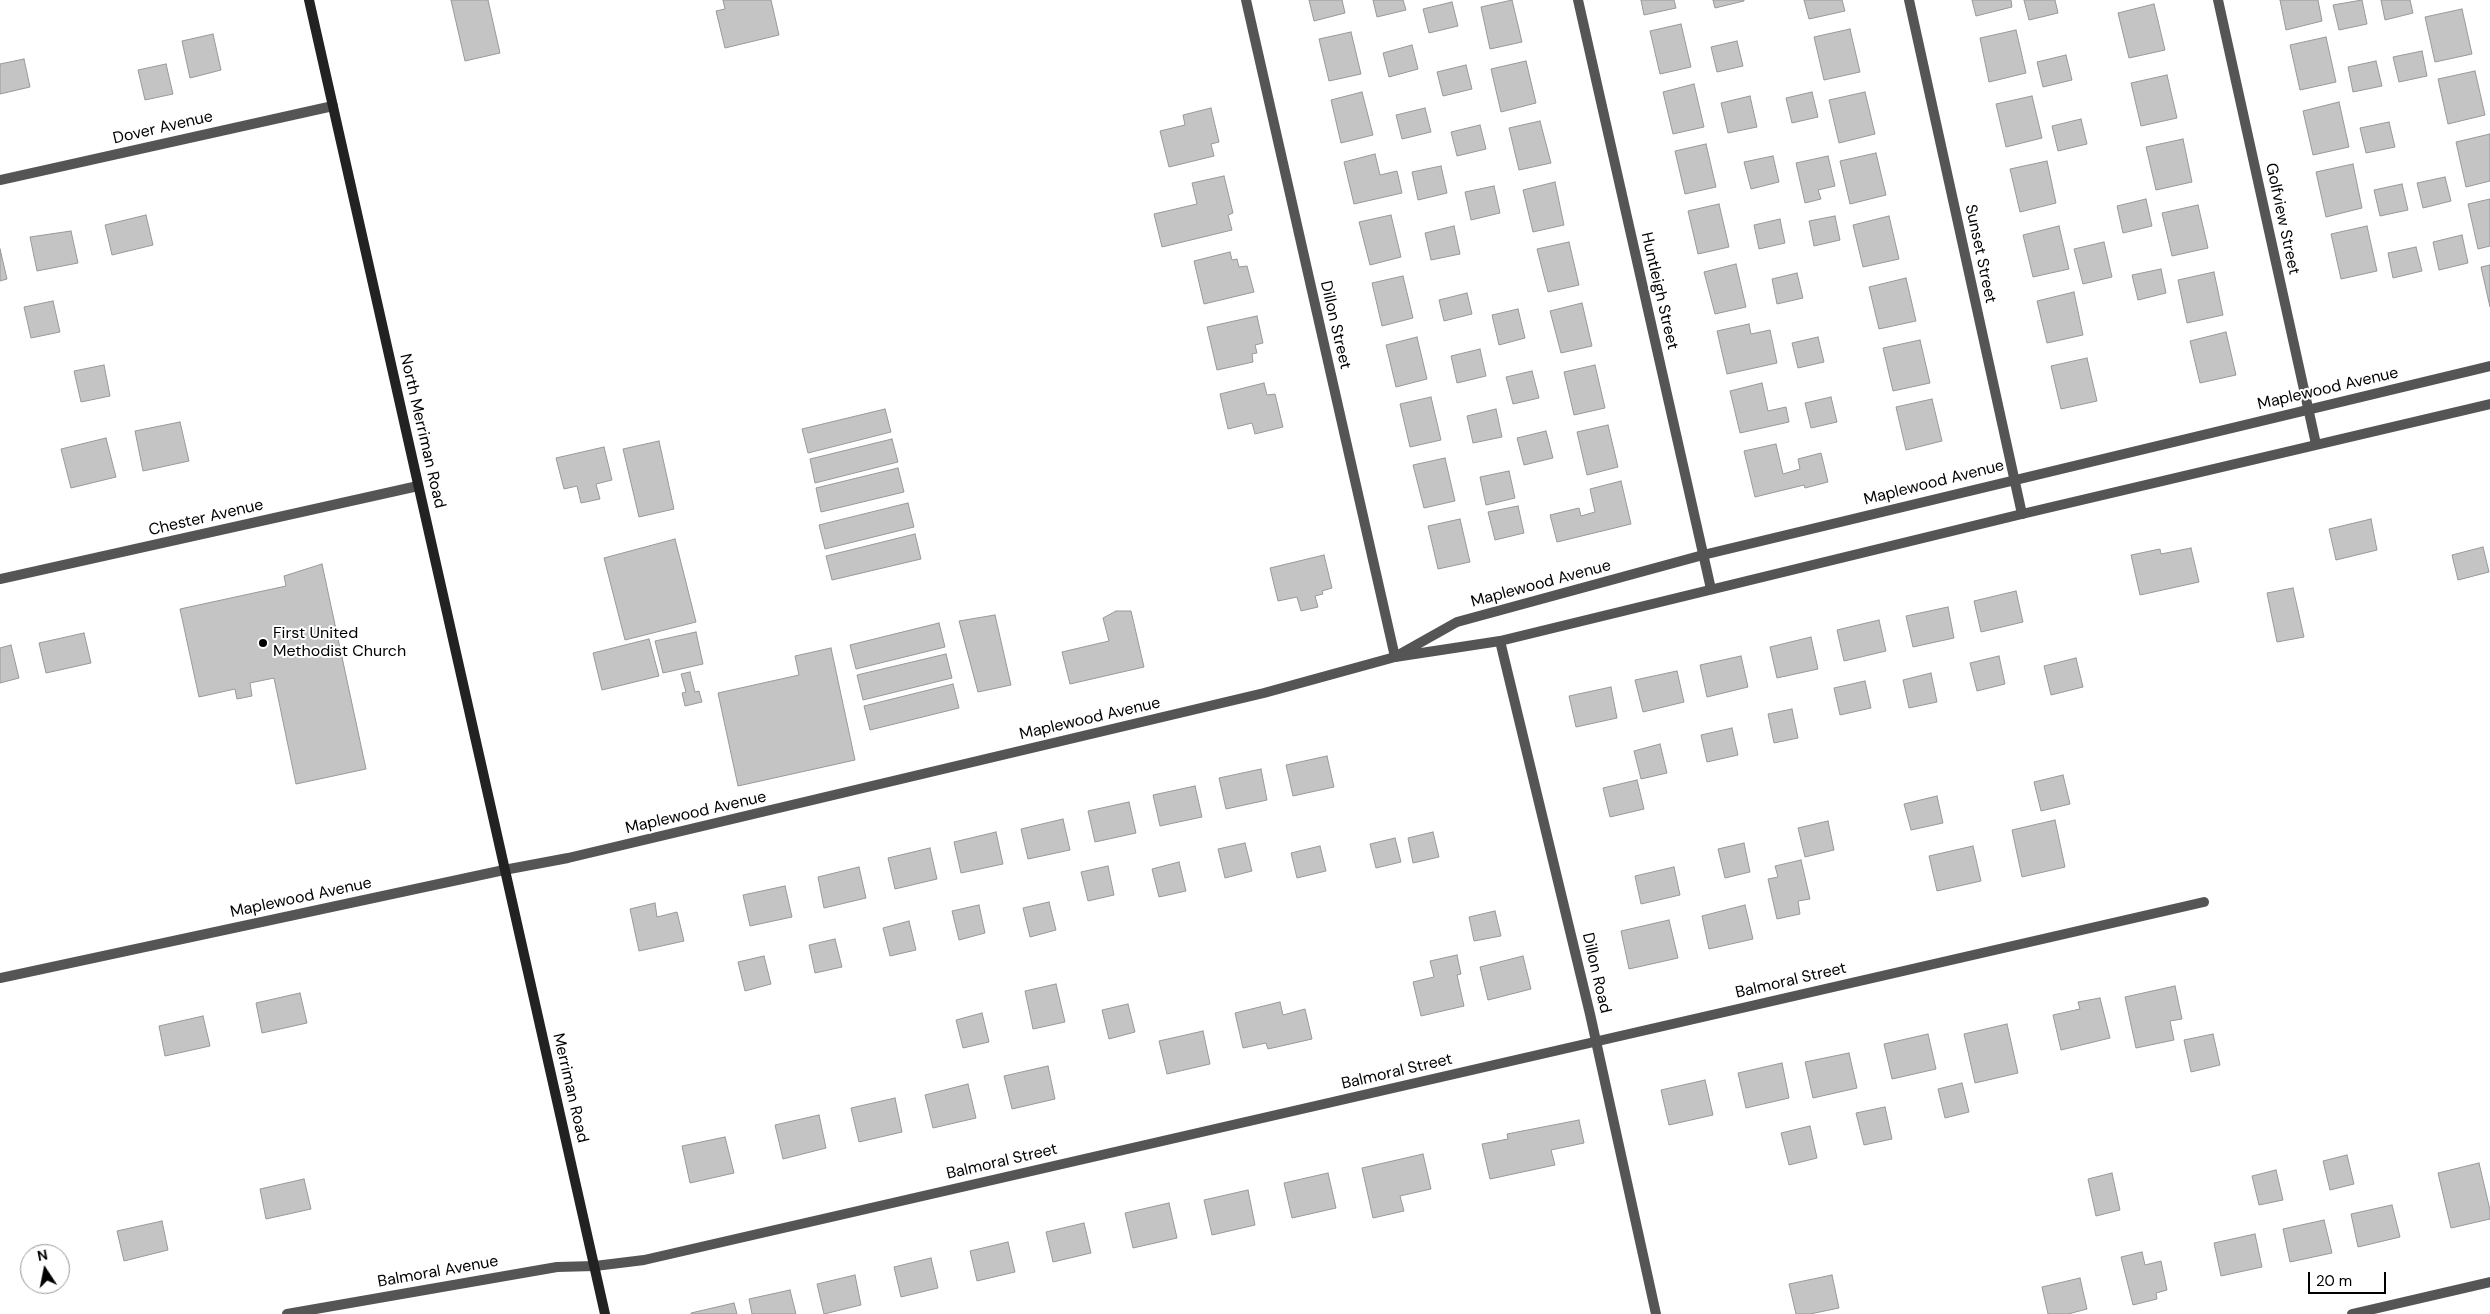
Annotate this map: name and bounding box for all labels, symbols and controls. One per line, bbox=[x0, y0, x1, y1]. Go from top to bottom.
street label: Dover Avenue bbox=[111, 107, 215, 149]
street label: Golfview Street bbox=[2261, 162, 2303, 276]
street label: Sunset Street bbox=[1960, 203, 2000, 305]
street label: Huntleigh Street bbox=[1636, 231, 1682, 351]
street label: Dillon Street bbox=[1315, 279, 1355, 371]
street label: North Merriman Road bbox=[395, 352, 449, 510]
street label: Maplewood Avenue bbox=[2256, 363, 2400, 415]
street label: Maplewood Avenue bbox=[1862, 456, 2006, 510]
street label: Chester Avenue bbox=[147, 495, 265, 541]
street label: Maplewood Avenue bbox=[1469, 556, 1613, 612]
place label: First United Methodist Church bbox=[273, 624, 406, 662]
marker: First United Methodist Church bbox=[257, 637, 269, 649]
street label: Maplewood Avenue bbox=[1018, 693, 1162, 745]
street label: Maplewood Avenue bbox=[624, 787, 768, 839]
street label: Maplewood Avenue bbox=[229, 874, 373, 922]
street label: Dillon Road bbox=[1577, 931, 1615, 1015]
street label: Balmoral Street bbox=[1734, 959, 1848, 1003]
street label: Merriman Road bbox=[548, 1031, 592, 1145]
street label: Balmoral Street bbox=[1340, 1050, 1454, 1094]
street label: Balmoral Street bbox=[945, 1140, 1059, 1184]
north arrow bbox=[20, 1244, 70, 1294]
text: N bbox=[36, 1245, 49, 1265]
street label: Balmoral Avenue bbox=[376, 1252, 500, 1292]
scale bar bbox=[2310, 1262, 2388, 1294]
text: 20 m bbox=[2316, 1271, 2352, 1291]

